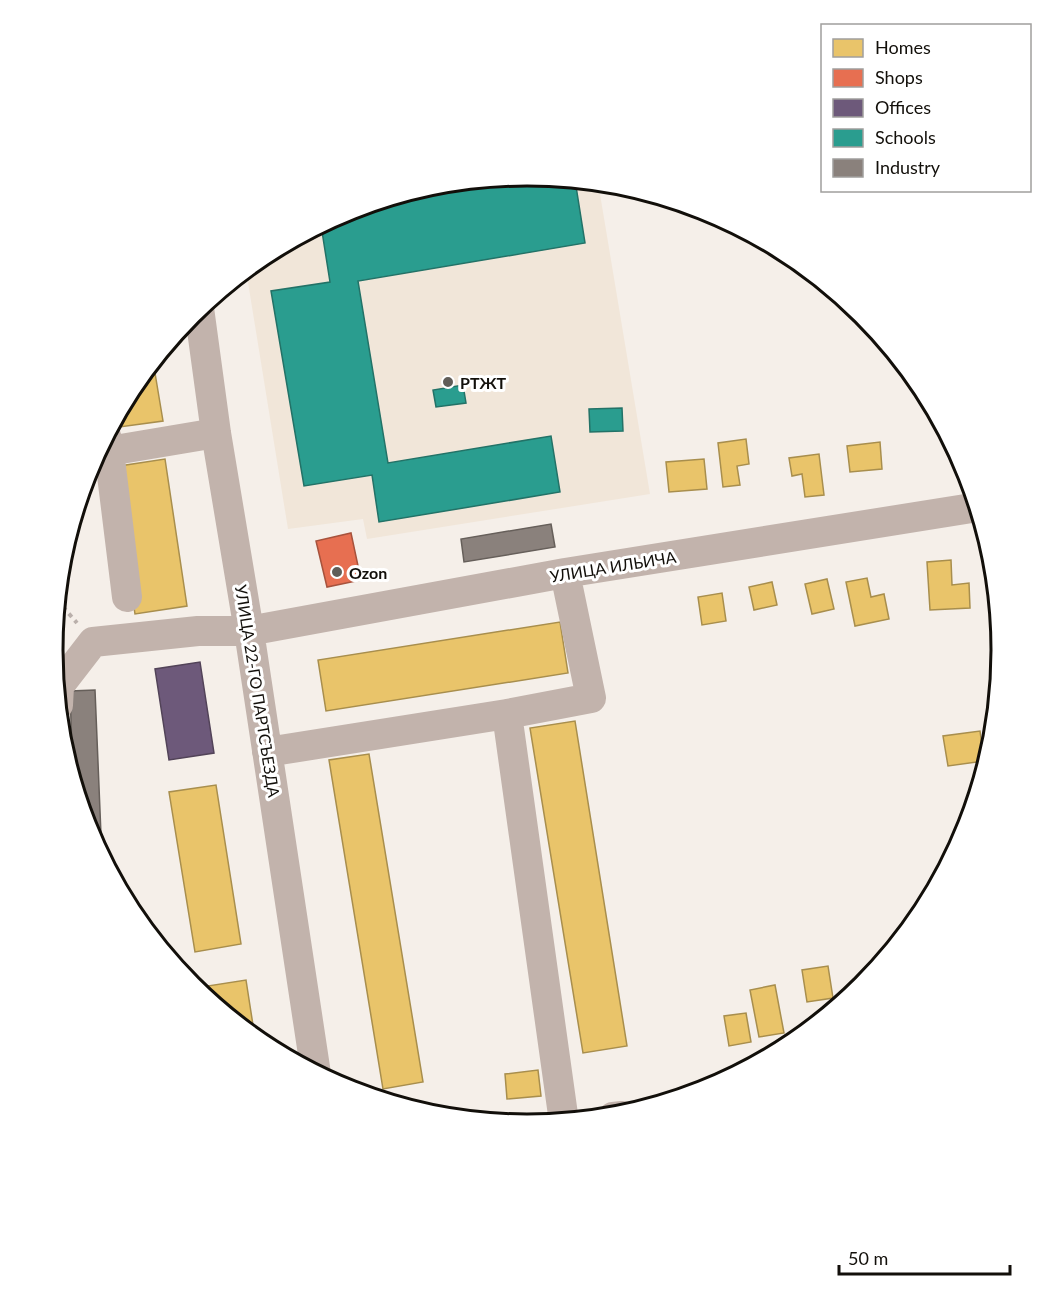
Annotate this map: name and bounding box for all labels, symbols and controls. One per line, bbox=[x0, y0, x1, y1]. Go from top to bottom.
legend bbox=[821, 24, 1031, 192]
text: Homes bbox=[875, 36, 931, 58]
text: Shops bbox=[875, 66, 923, 88]
text: Offices bbox=[875, 96, 931, 118]
text: Schools bbox=[875, 126, 936, 148]
text: Industry bbox=[875, 156, 941, 178]
place label: РТЖТ bbox=[460, 373, 507, 392]
marker: РТЖТ bbox=[441, 375, 455, 389]
street label: УЛИЦА ИЛЬИЧА bbox=[549, 547, 678, 585]
place label: Ozon bbox=[349, 563, 387, 582]
marker: Ozon bbox=[330, 565, 344, 579]
street label: УЛИЦА 22-ГО ПАРТСЪЕЗДА bbox=[232, 583, 284, 799]
scale bar bbox=[839, 1238, 1010, 1276]
text: 50 m bbox=[848, 1247, 888, 1269]

